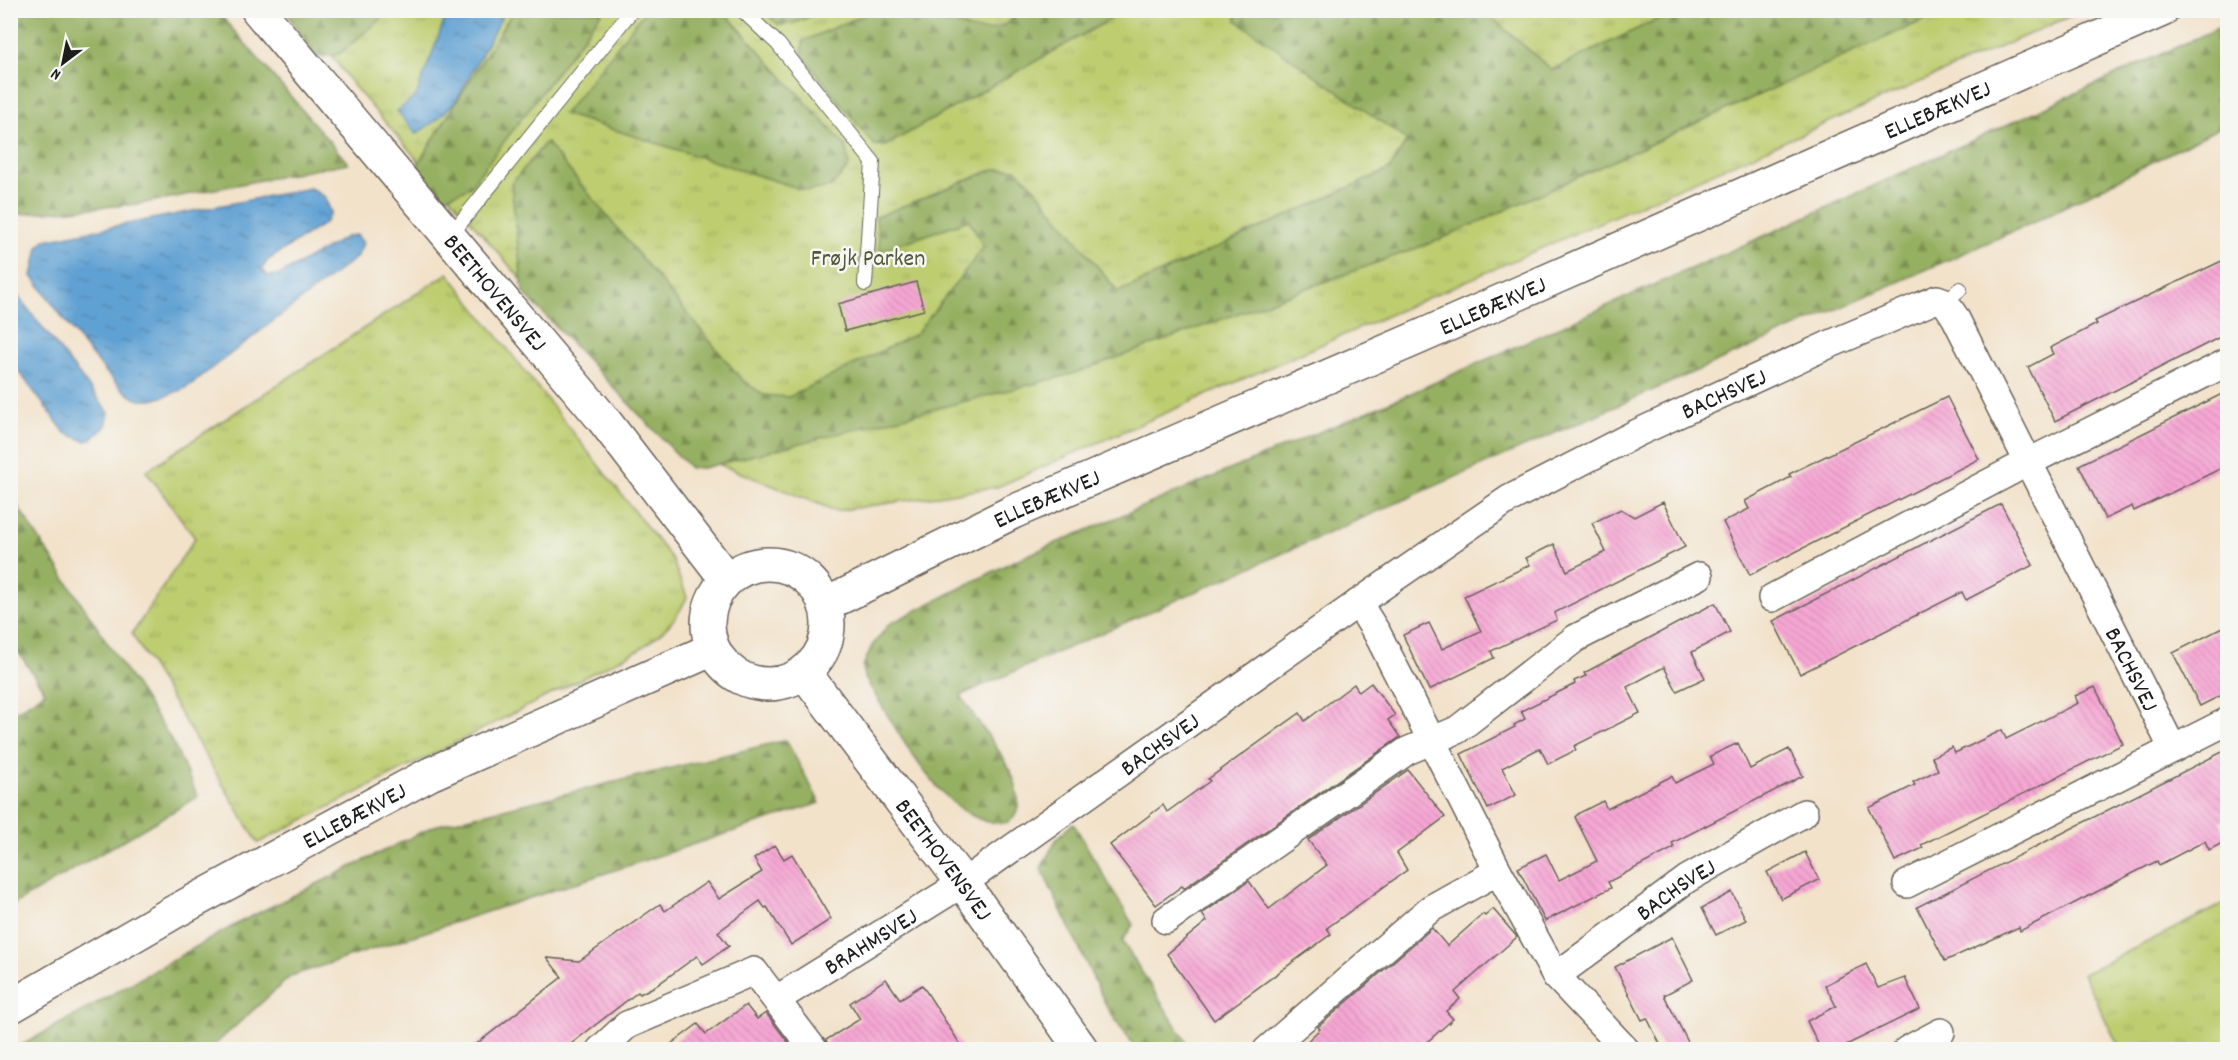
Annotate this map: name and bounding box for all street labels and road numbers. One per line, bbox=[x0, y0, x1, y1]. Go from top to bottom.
street label: ELLEBÆKVEJ bbox=[1880, 73, 1997, 150]
street label: BEETHOVENSVEJ bbox=[434, 228, 553, 360]
street label: ELLEBÆKVEJ bbox=[1435, 269, 1552, 346]
street label: BACHSVEJ bbox=[1677, 361, 1773, 430]
street label: ELLEBÆKVEJ bbox=[988, 462, 1106, 539]
street label: BACHSVEJ bbox=[2094, 622, 2165, 718]
street label: BACHSVEJ bbox=[1114, 706, 1208, 786]
street label: ELLEBÆKVEJ bbox=[297, 776, 413, 860]
street label: BEETHOVENSVEJ bbox=[885, 793, 999, 929]
street label: BACHSVEJ bbox=[1630, 852, 1723, 931]
street label: BRAHMSVEJ bbox=[819, 901, 925, 985]

